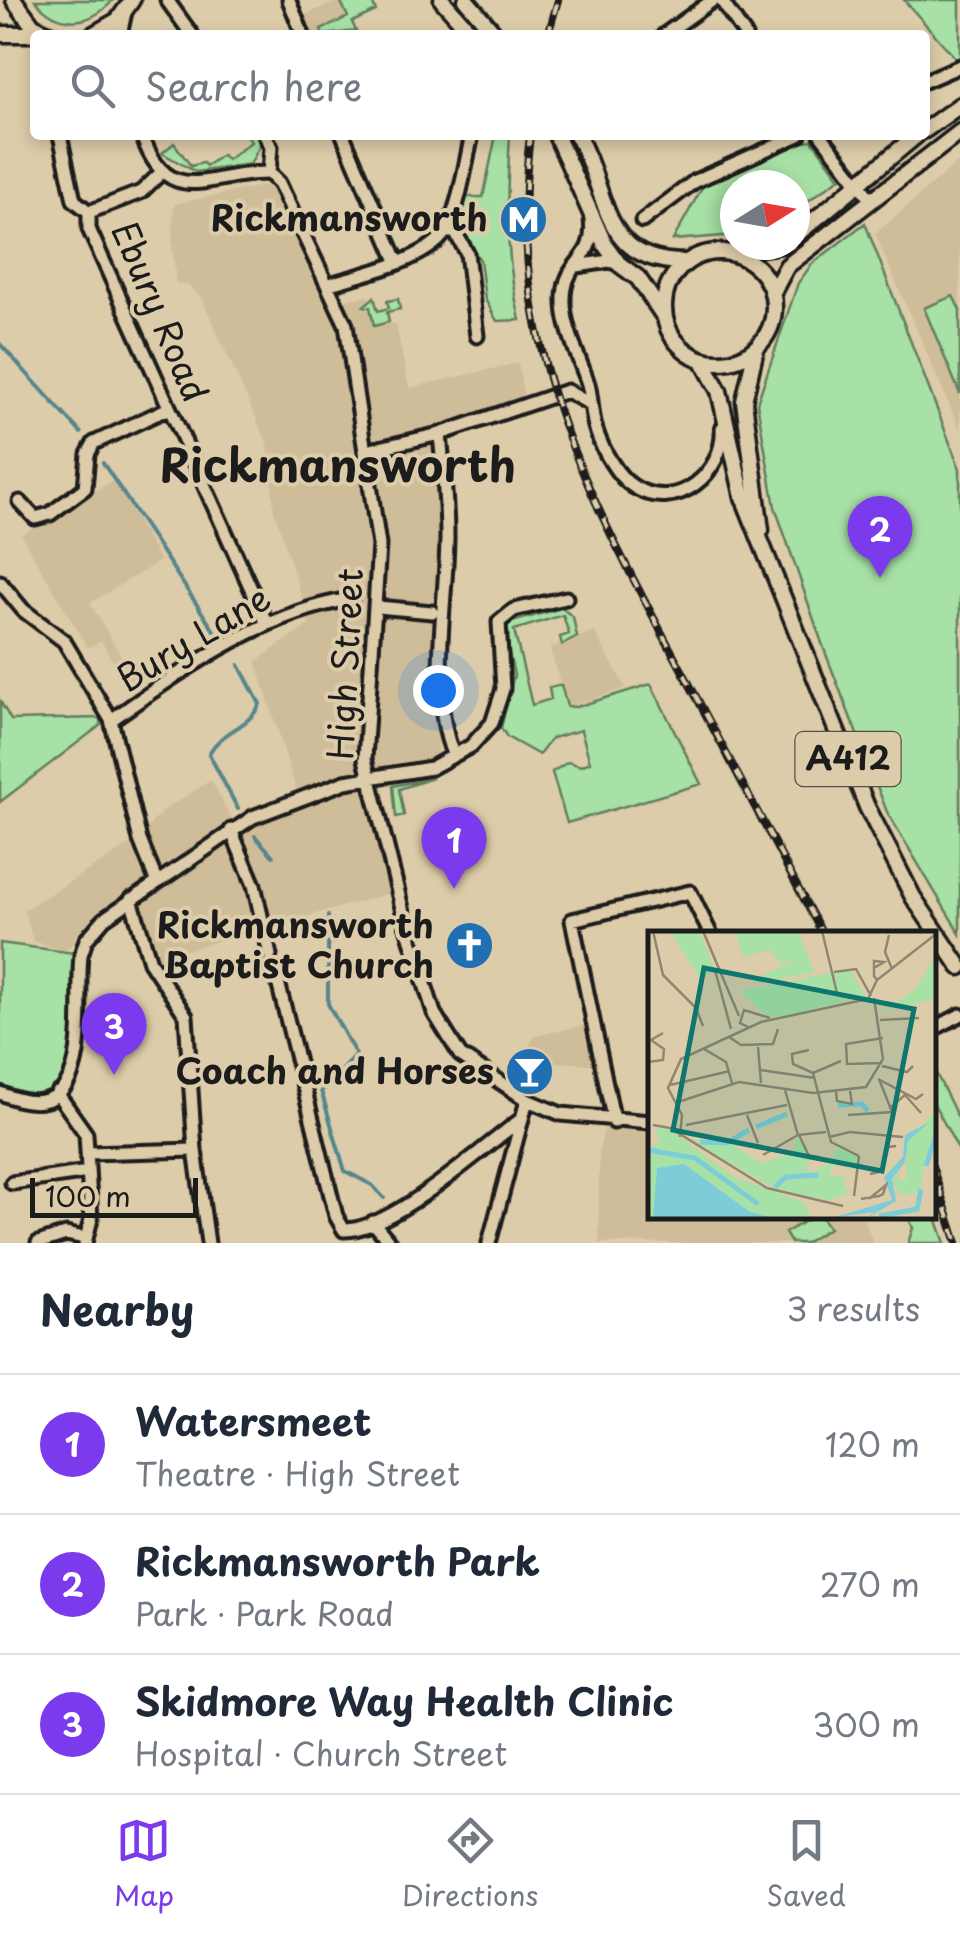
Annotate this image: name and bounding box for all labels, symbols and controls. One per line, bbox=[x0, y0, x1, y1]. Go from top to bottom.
search box bbox=[30, 30, 930, 140]
text: Search here bbox=[145, 57, 362, 114]
icon: search bbox=[65, 58, 120, 113]
north arrow bbox=[720, 170, 810, 260]
place label: Rickmansworth bbox=[211, 190, 488, 243]
metro station icon: Rickmansworth bbox=[497, 193, 549, 245]
street label: Ebury Road bbox=[99, 213, 223, 410]
district label: Rickmansworth bbox=[160, 429, 516, 497]
pin: 2 bbox=[848, 496, 912, 578]
street label: High Street bbox=[312, 567, 375, 761]
street label: Bury Lane bbox=[106, 570, 280, 704]
your location bbox=[413, 665, 464, 716]
road number: A412 bbox=[796, 732, 900, 786]
pin: 1 bbox=[422, 806, 486, 889]
place label: Rickmansworth Baptist Church bbox=[157, 897, 434, 990]
church icon: Rickmansworth Baptist Church bbox=[443, 920, 495, 972]
inset map bbox=[648, 931, 935, 1218]
pin: 3 bbox=[82, 992, 146, 1075]
place label: Coach and Horses bbox=[176, 1043, 494, 1096]
bar icon: Coach and Horses bbox=[503, 1046, 555, 1098]
scale bar bbox=[30, 1173, 198, 1218]
text: 100 m bbox=[45, 1174, 131, 1217]
text: Nearby bbox=[40, 1277, 194, 1340]
text: 3 results bbox=[786, 1284, 920, 1332]
text: Watersmeet bbox=[135, 1392, 372, 1449]
text: 1 bbox=[65, 1420, 80, 1468]
text: 120 m bbox=[825, 1420, 920, 1468]
text: Theatre · High Street bbox=[135, 1449, 460, 1497]
text: Rickmansworth Park bbox=[135, 1532, 540, 1589]
text: 2 bbox=[61, 1560, 84, 1608]
text: 270 m bbox=[820, 1560, 920, 1608]
text: Park · Park Road bbox=[135, 1589, 394, 1637]
text: Skidmore Way Health Clinic bbox=[135, 1672, 674, 1729]
text: 3 bbox=[62, 1700, 83, 1748]
text: 300 m bbox=[812, 1700, 920, 1748]
text: Hospital · Church Street bbox=[135, 1729, 507, 1777]
tab: Map bbox=[114, 1813, 174, 1916]
tab: Directions bbox=[402, 1813, 538, 1916]
tab: Saved bbox=[766, 1813, 846, 1916]

